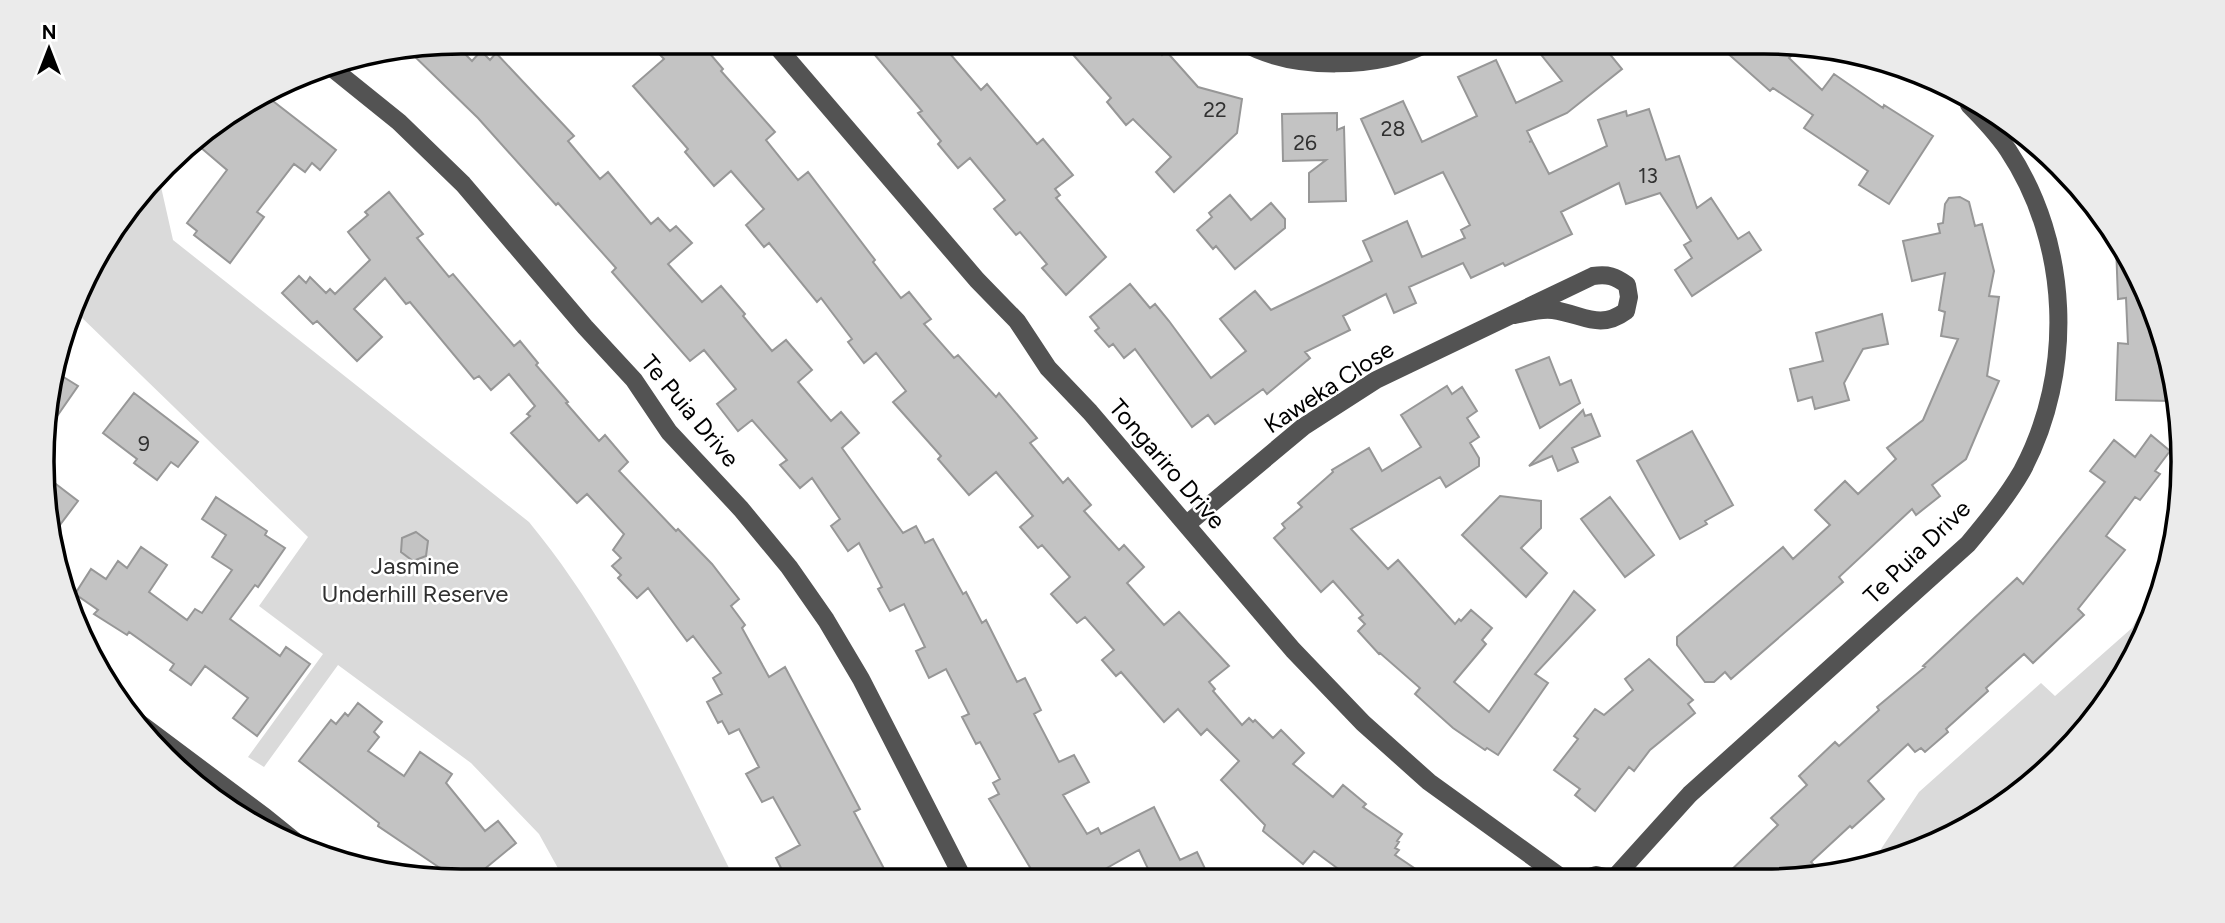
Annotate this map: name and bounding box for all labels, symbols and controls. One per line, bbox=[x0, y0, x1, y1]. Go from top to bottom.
north arrow bbox=[14, 14, 84, 84]
text: N bbox=[42, 21, 56, 44]
house number: 22 bbox=[1203, 97, 1227, 122]
house number: 28 bbox=[1381, 116, 1405, 141]
house number: 26 bbox=[1293, 130, 1317, 155]
house number: 13 bbox=[1638, 163, 1658, 188]
street label: Kaweka Close bbox=[1259, 334, 1399, 439]
street label: Te Puia Drive bbox=[635, 349, 746, 473]
street label: Tongariro Drive bbox=[1103, 393, 1232, 535]
house number: 9 bbox=[138, 431, 150, 456]
street label: Te Puia Drive bbox=[1857, 494, 1976, 610]
park label: Jasmine Underhill Reserve bbox=[322, 551, 508, 608]

